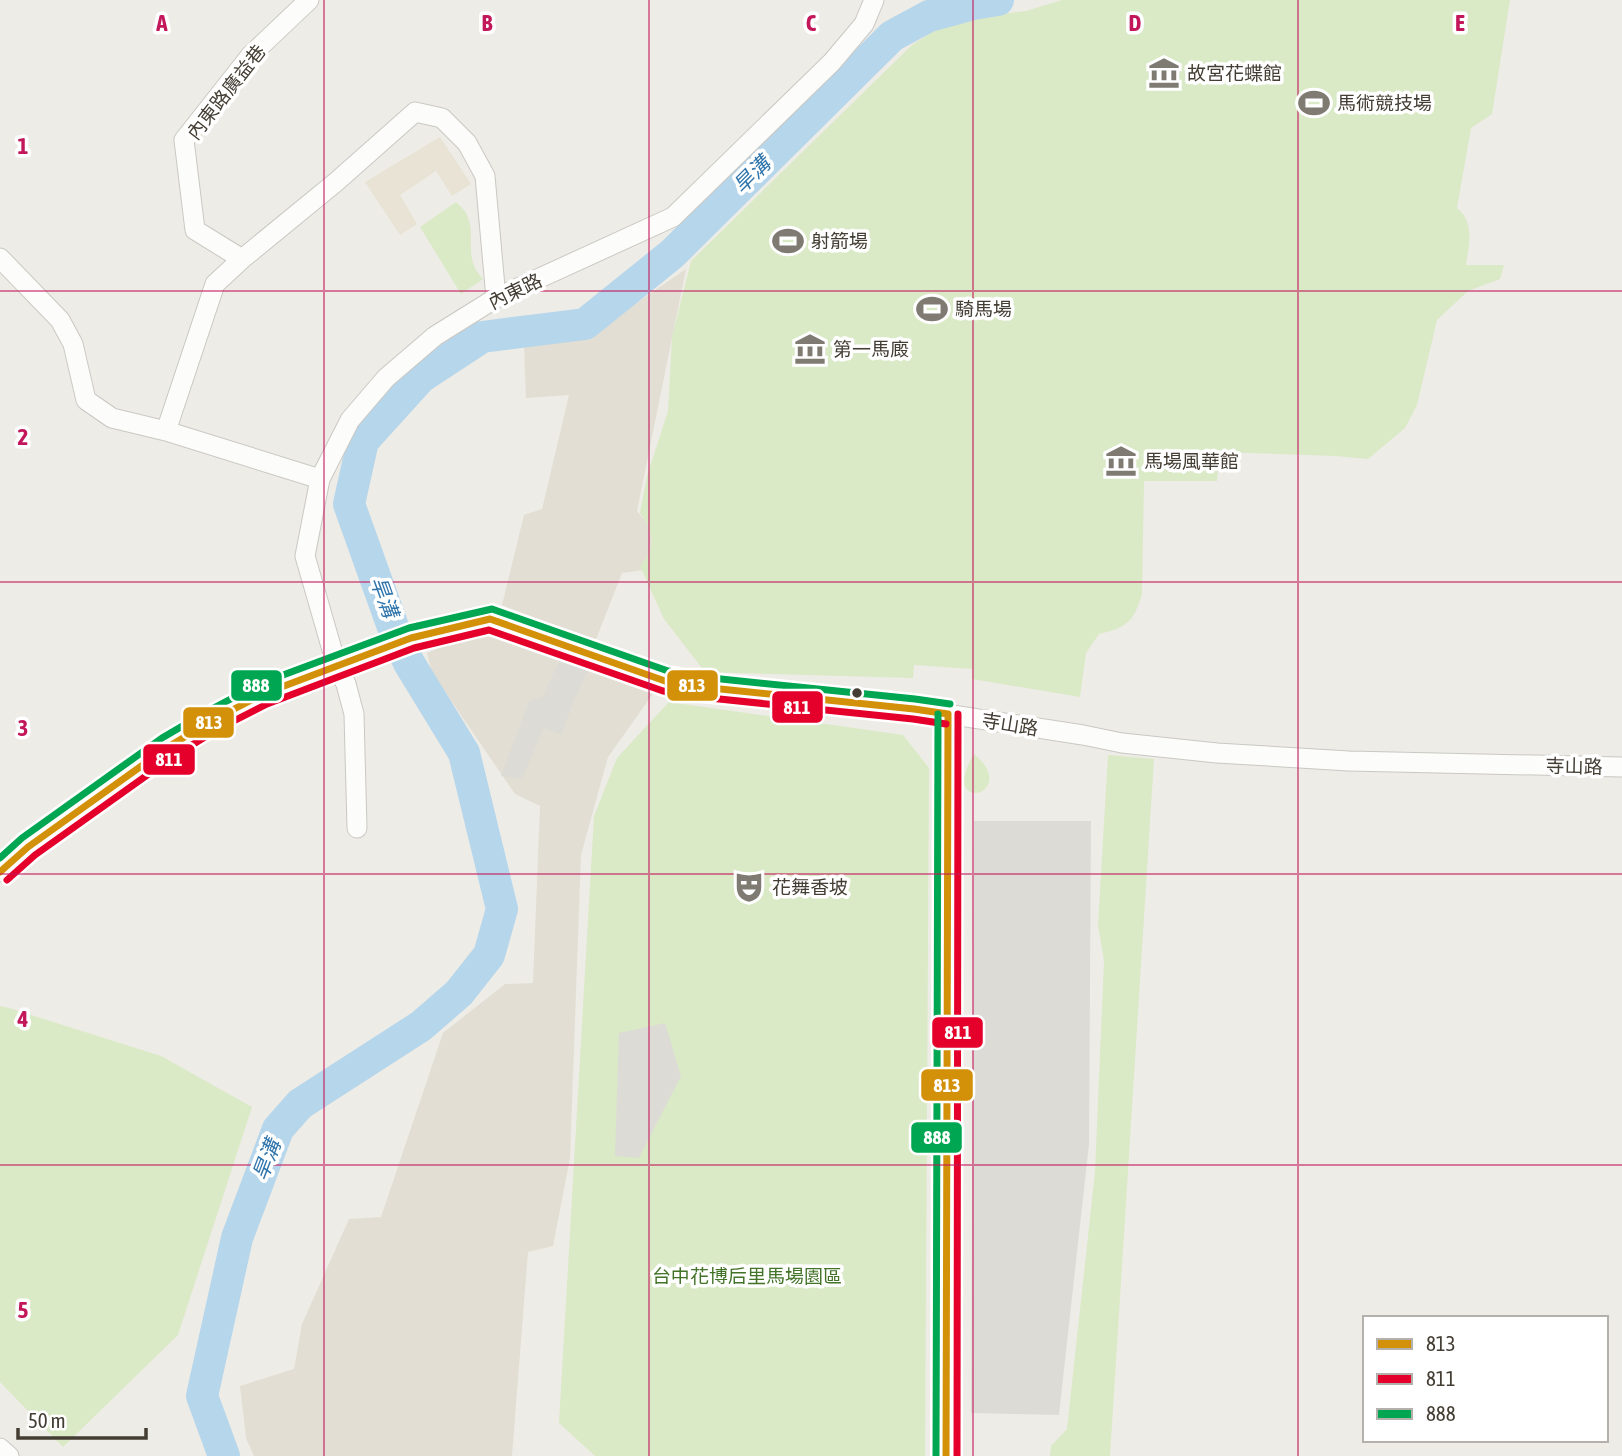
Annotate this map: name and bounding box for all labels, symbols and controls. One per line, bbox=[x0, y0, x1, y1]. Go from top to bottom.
text: A bbox=[155, 10, 168, 36]
text: B bbox=[482, 10, 493, 36]
text: C bbox=[806, 10, 817, 36]
text: D bbox=[1129, 10, 1142, 36]
text: E bbox=[1455, 10, 1465, 36]
street label: 內東路廣益巷 bbox=[182, 40, 270, 144]
museum icon: 故宮花蝶館 bbox=[1147, 56, 1181, 90]
place label: 故宮花蝶館 bbox=[1187, 62, 1282, 84]
sports icon: 馬術競技場 bbox=[1297, 86, 1331, 120]
place label: 馬術競技場 bbox=[1337, 92, 1432, 114]
text: 1 bbox=[18, 133, 29, 159]
water label: 旱溝 bbox=[728, 149, 777, 198]
sports icon: 射箭場 bbox=[771, 224, 805, 258]
place label: 射箭場 bbox=[811, 230, 868, 252]
street label: 內東路 bbox=[485, 269, 545, 313]
sports icon: 騎馬場 bbox=[915, 292, 949, 326]
place label: 騎馬場 bbox=[955, 298, 1012, 320]
museum icon: 第一馬廄 bbox=[793, 332, 827, 366]
place label: 第一馬廄 bbox=[833, 338, 909, 360]
text: 2 bbox=[18, 424, 28, 450]
museum icon: 馬場風華館 bbox=[1104, 444, 1138, 478]
place label: 馬場風華館 bbox=[1144, 450, 1239, 472]
water label: 旱溝 bbox=[366, 573, 404, 623]
line badge: 888 bbox=[230, 669, 283, 702]
line badge: 813 bbox=[666, 669, 719, 702]
text: 888 bbox=[243, 674, 269, 696]
text: 813 bbox=[679, 674, 705, 696]
unlabelled marker bbox=[850, 686, 864, 700]
line badge: 811 bbox=[771, 690, 824, 724]
text: 811 bbox=[784, 696, 810, 718]
line badge: 813 bbox=[182, 706, 235, 739]
street label: 寺山路 bbox=[980, 709, 1040, 739]
text: 813 bbox=[196, 711, 222, 733]
text: 3 bbox=[18, 715, 28, 741]
line badge: 811 bbox=[142, 743, 196, 776]
text: 811 bbox=[156, 748, 182, 770]
street label: 寺山路 bbox=[1545, 755, 1603, 777]
theatre icon: 花舞香坡 bbox=[732, 870, 766, 904]
place label: 花舞香坡 bbox=[772, 876, 848, 898]
text: 4 bbox=[17, 1006, 29, 1032]
line badge: 811 bbox=[931, 1016, 984, 1049]
text: 811 bbox=[945, 1021, 971, 1043]
line badge: 813 bbox=[920, 1068, 974, 1102]
text: 813 bbox=[934, 1074, 960, 1096]
line badge: 888 bbox=[910, 1121, 963, 1154]
text: 888 bbox=[924, 1126, 950, 1148]
water label: 旱溝 bbox=[247, 1133, 286, 1184]
park label: 台中花博后里馬場園區 bbox=[652, 1265, 842, 1287]
text: 5 bbox=[18, 1297, 29, 1323]
legend bbox=[1363, 1316, 1608, 1442]
text: 813 bbox=[1426, 1331, 1456, 1355]
text: 811 bbox=[1426, 1366, 1456, 1390]
scale bar bbox=[18, 1396, 145, 1440]
text: 888 bbox=[1426, 1401, 1456, 1425]
text: 50 m bbox=[28, 1408, 66, 1432]

